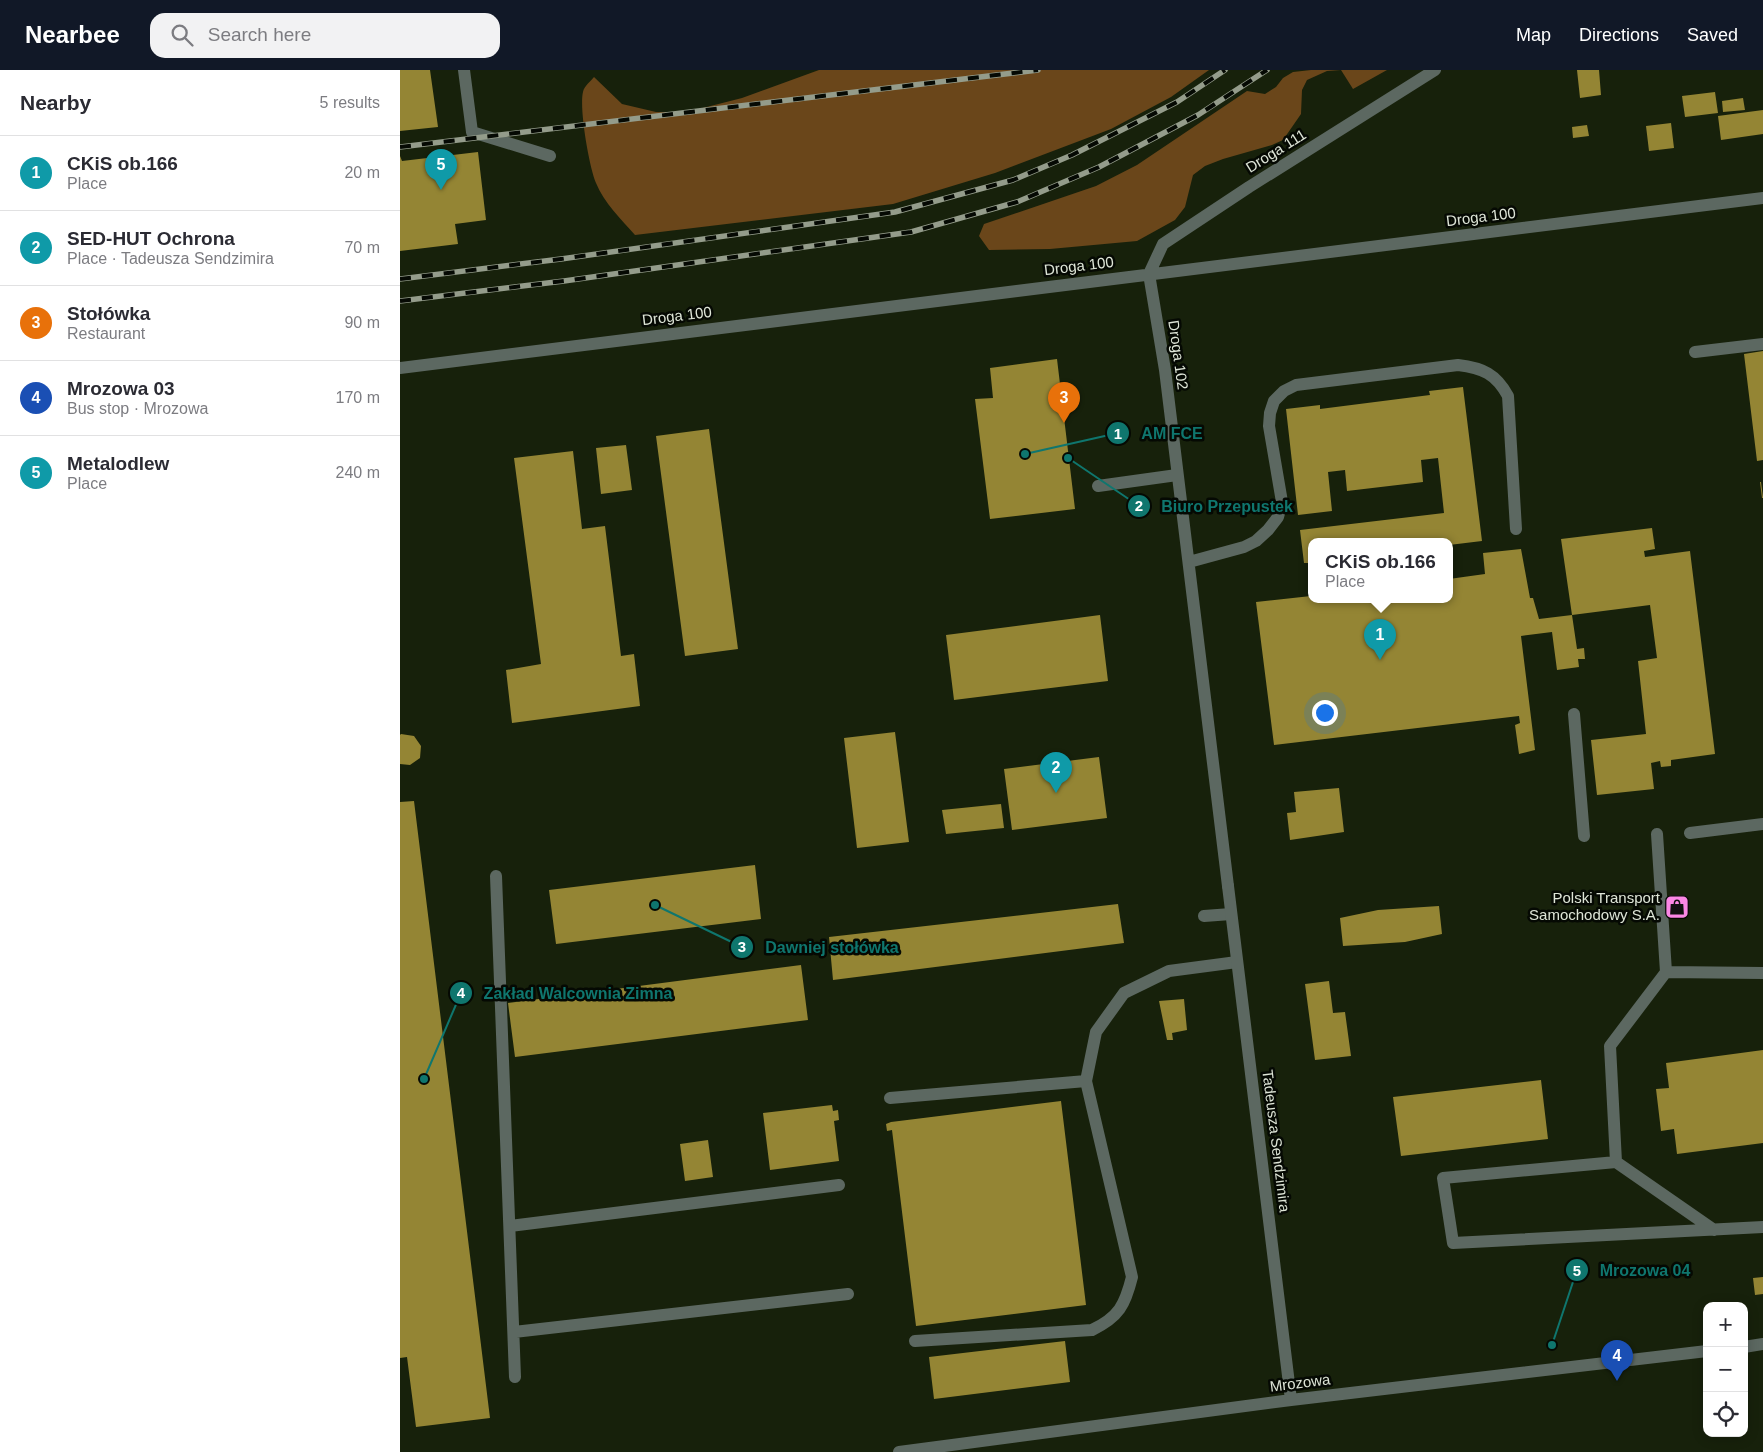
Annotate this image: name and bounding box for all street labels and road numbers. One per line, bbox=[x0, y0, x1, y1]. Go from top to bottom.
street label: Droga 111 bbox=[1242, 125, 1309, 176]
street label: Droga 100 bbox=[1445, 204, 1517, 229]
street label: Droga 100 bbox=[1043, 253, 1115, 278]
street label: Droga 100 bbox=[641, 303, 713, 328]
street label: Droga 102 bbox=[1165, 319, 1192, 391]
street label: Tadeusza Sendzimira bbox=[1259, 1069, 1294, 1214]
street label: Mrozowa bbox=[1269, 1370, 1332, 1395]

